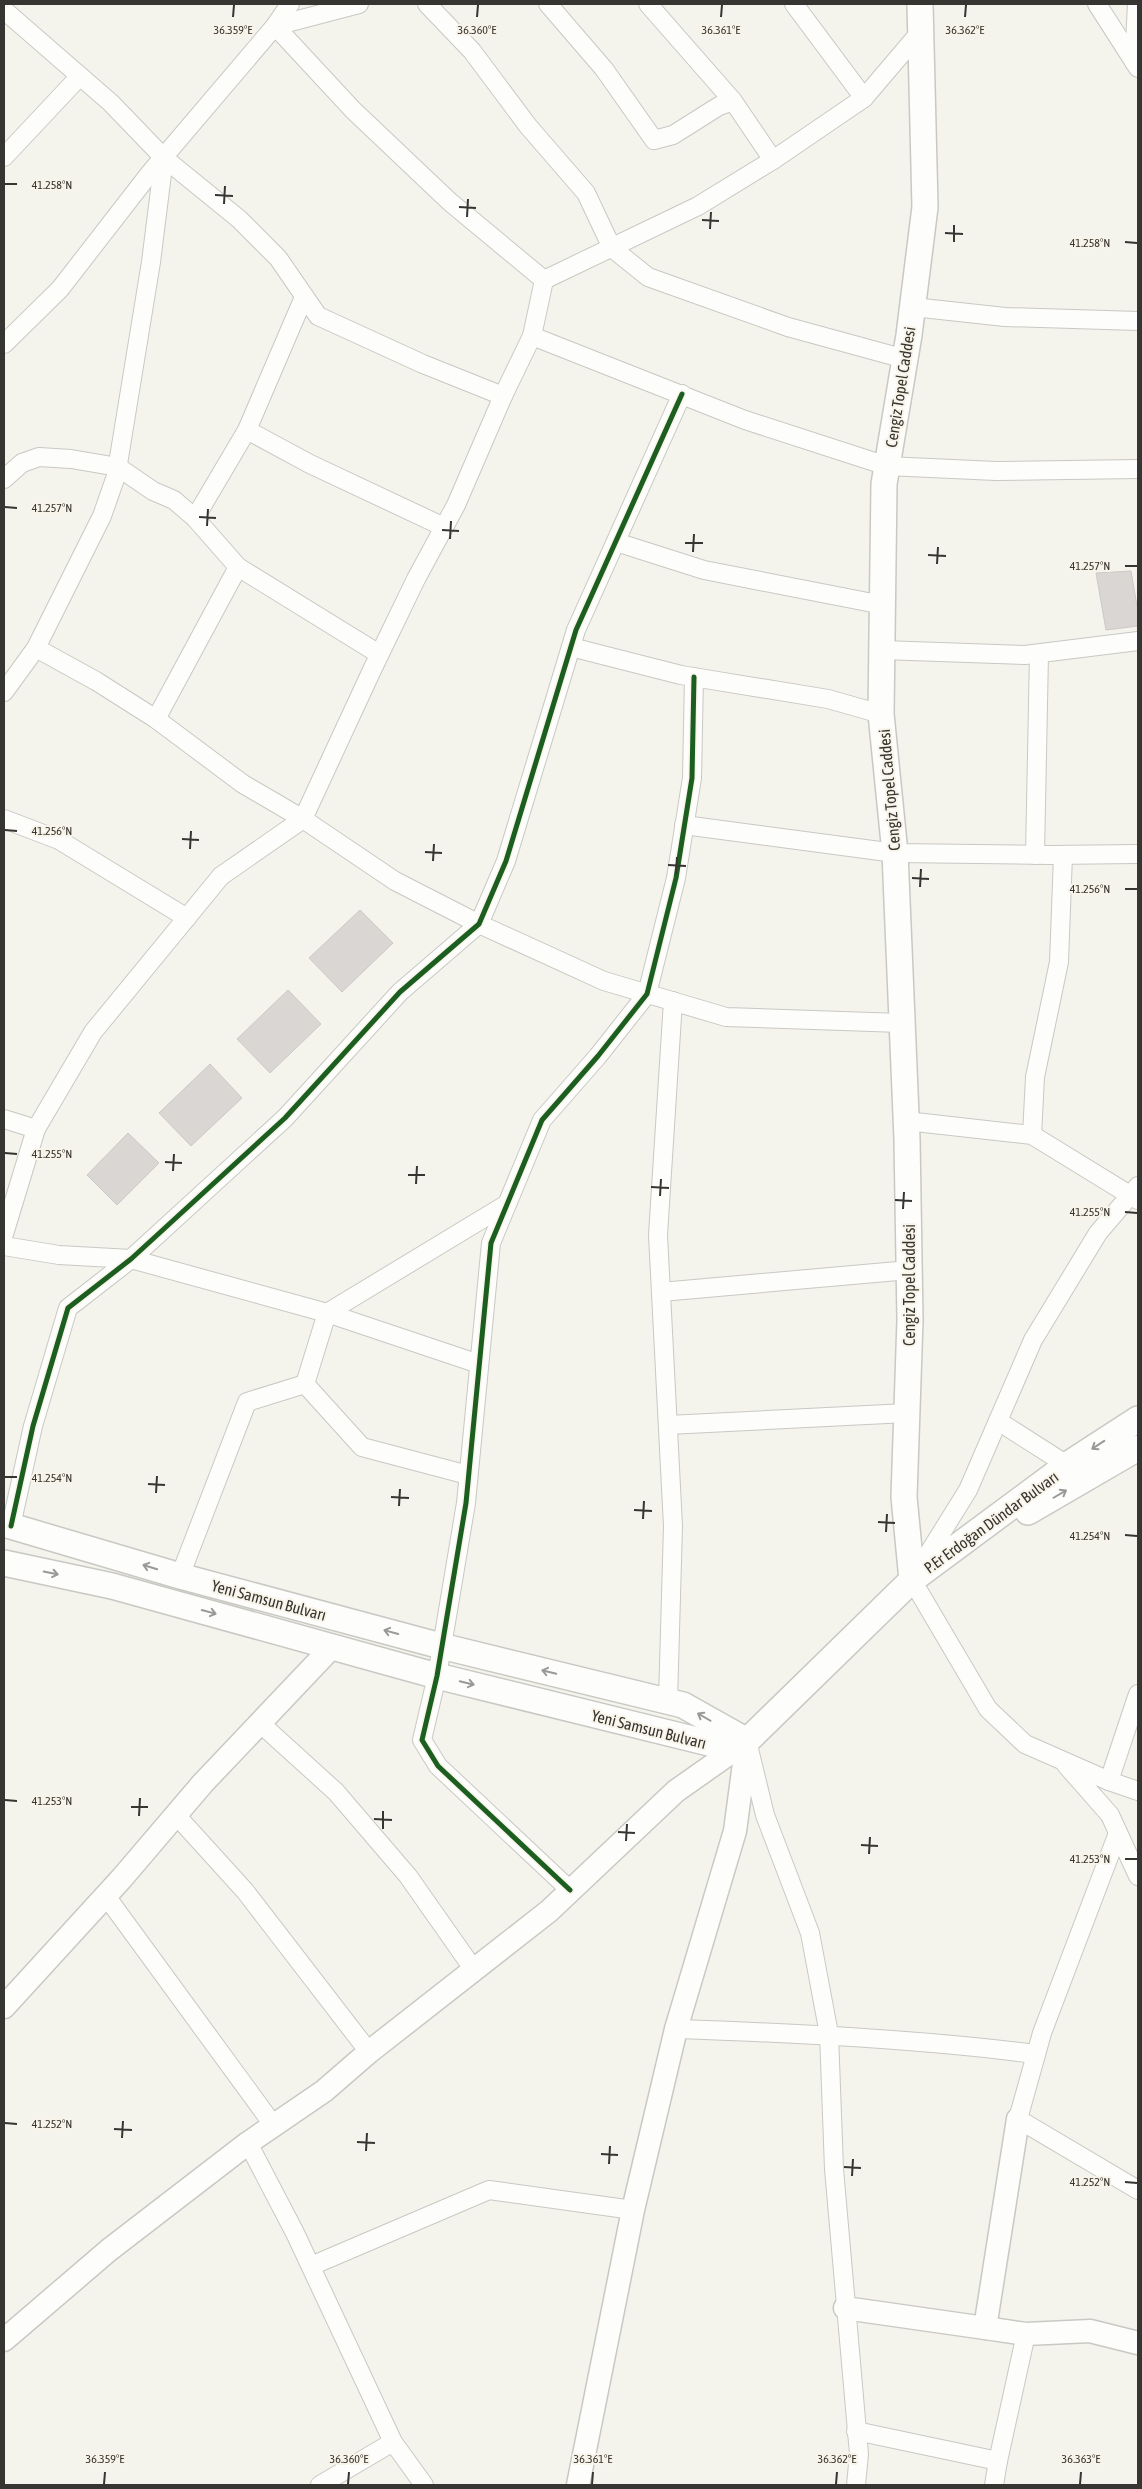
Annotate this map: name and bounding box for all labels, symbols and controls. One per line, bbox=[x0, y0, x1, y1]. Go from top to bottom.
text: 36.359°E bbox=[214, 23, 252, 37]
text: 36.360°E bbox=[458, 23, 496, 37]
text: 36.361°E bbox=[702, 23, 740, 37]
text: 36.362°E bbox=[946, 23, 984, 37]
text: 41.258°N bbox=[32, 178, 72, 192]
text: 41.258°N bbox=[1070, 236, 1110, 250]
street label: Cengiz Topel Caddesi bbox=[882, 325, 919, 449]
text: 41.257°N bbox=[32, 501, 72, 515]
text: 41.257°N bbox=[1070, 559, 1110, 573]
street label: Cengiz Topel Caddesi bbox=[875, 728, 904, 852]
text: 41.256°N bbox=[32, 824, 72, 838]
text: 41.256°N bbox=[1070, 882, 1110, 896]
text: 41.255°N bbox=[32, 1147, 72, 1161]
text: 41.255°N bbox=[1070, 1205, 1110, 1219]
street label: Cengiz Topel Caddesi bbox=[900, 1224, 919, 1346]
one-way arrow bbox=[1091, 1441, 1105, 1451]
street label: P.Er Erdoğan Dündar Bulvarı bbox=[920, 1467, 1062, 1577]
text: 41.254°N bbox=[32, 1471, 72, 1485]
one-way arrow bbox=[1052, 1488, 1066, 1498]
text: 41.254°N bbox=[1070, 1529, 1110, 1543]
one-way arrow bbox=[142, 1562, 158, 1572]
one-way arrow bbox=[43, 1569, 59, 1578]
street label: Yeni Samsun Bulvarı bbox=[210, 1576, 328, 1624]
one-way arrow bbox=[201, 1608, 217, 1618]
one-way arrow bbox=[384, 1627, 400, 1637]
one-way arrow bbox=[541, 1667, 557, 1676]
one-way arrow bbox=[459, 1679, 475, 1688]
street label: Yeni Samsun Bulvarı bbox=[590, 1706, 708, 1752]
one-way arrow bbox=[698, 1711, 712, 1721]
text: 41.253°N bbox=[32, 1794, 72, 1808]
text: 41.253°N bbox=[1070, 1852, 1110, 1866]
text: 41.252°N bbox=[32, 2117, 72, 2131]
text: 41.252°N bbox=[1070, 2175, 1110, 2189]
text: 36.359°E bbox=[86, 2452, 124, 2466]
text: 36.360°E bbox=[330, 2452, 368, 2466]
text: 36.361°E bbox=[574, 2452, 612, 2466]
text: 36.362°E bbox=[818, 2452, 856, 2466]
text: 36.363°E bbox=[1062, 2452, 1100, 2466]

